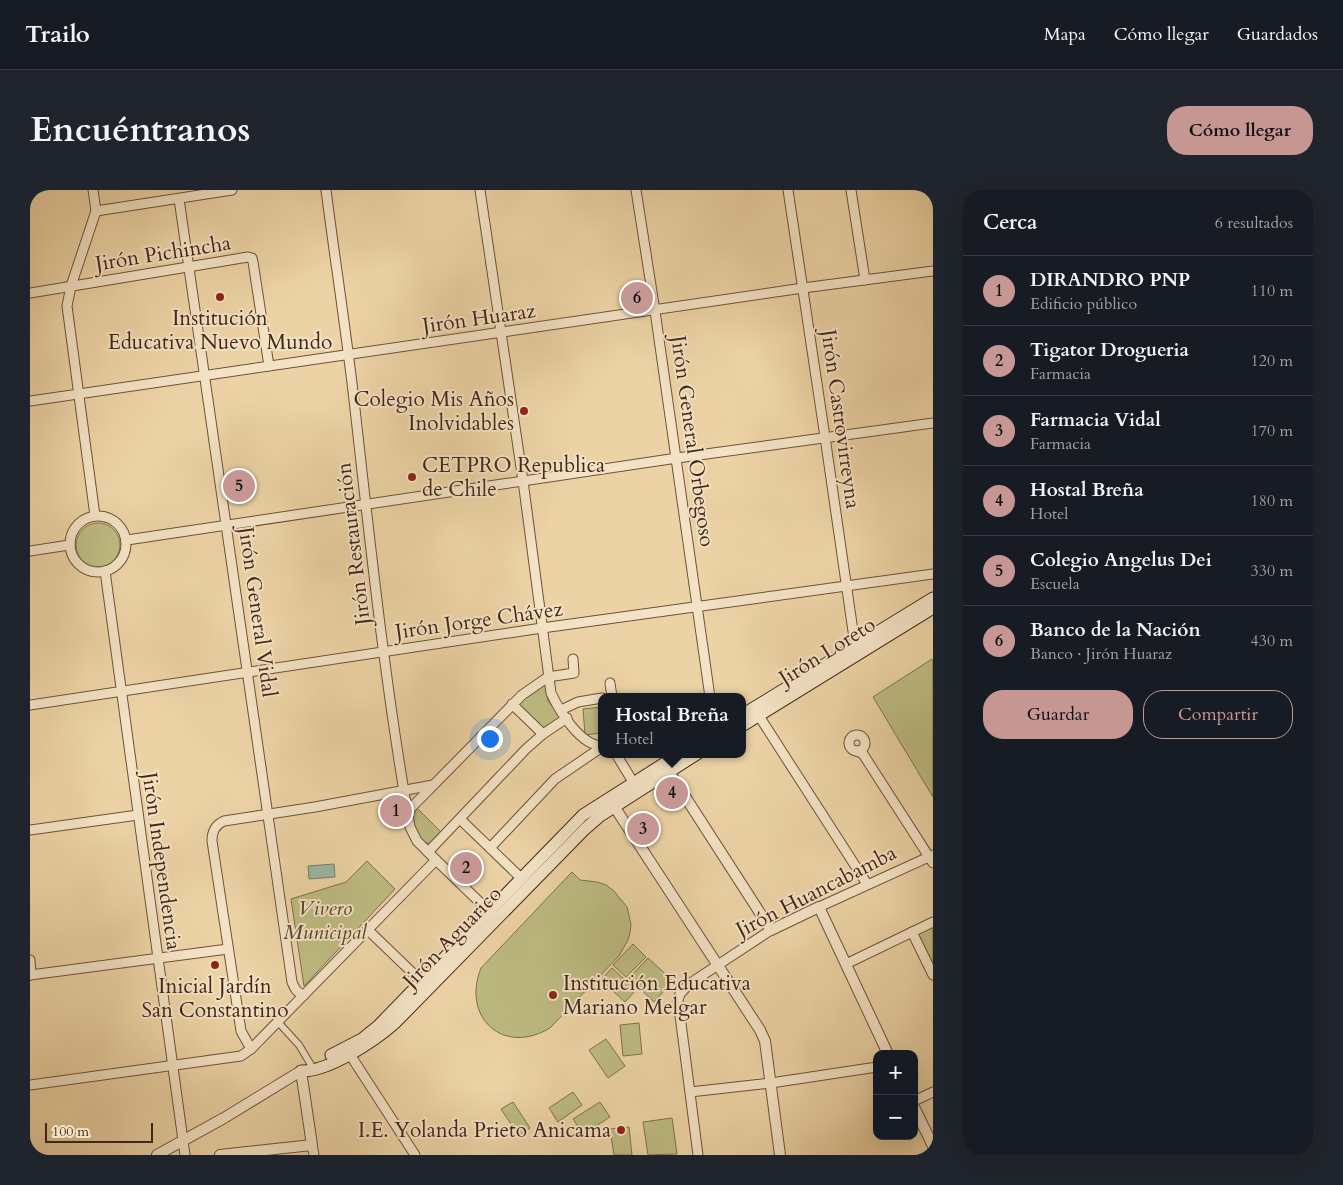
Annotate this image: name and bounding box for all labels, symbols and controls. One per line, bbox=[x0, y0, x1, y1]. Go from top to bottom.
text: Trailo bbox=[25, 18, 90, 51]
text: Mapa bbox=[1044, 22, 1086, 47]
text: Cómo llegar bbox=[1114, 22, 1209, 47]
text: Guardados bbox=[1237, 22, 1318, 47]
text: Encuéntranos bbox=[30, 106, 251, 154]
button: Cómo llegar bbox=[1167, 106, 1313, 155]
text: Cerca bbox=[983, 208, 1037, 237]
text: 6 resultados bbox=[1215, 212, 1293, 234]
street label: Jirón Pichincha bbox=[90, 228, 233, 279]
text: DIRANDRO PNP bbox=[1030, 267, 1190, 293]
pin: 6 bbox=[621, 279, 653, 317]
text: 1 bbox=[995, 280, 1003, 302]
text: 110 m bbox=[1251, 280, 1293, 302]
marker: Institución Educativa Nuevo Mundo bbox=[214, 291, 226, 303]
text: Edificio público bbox=[1030, 293, 1137, 315]
street label: Jirón Huaraz bbox=[418, 296, 538, 341]
place label: Institución Educativa Nuevo Mundo bbox=[108, 304, 332, 357]
street label: Jirón Castrovirreyna bbox=[813, 325, 867, 511]
street label: Jirón General Orbegoso bbox=[663, 331, 722, 549]
text: Tigator Drogueria bbox=[1030, 337, 1189, 363]
text: 2 bbox=[995, 350, 1003, 372]
text: 120 m bbox=[1251, 350, 1293, 372]
text: Farmacia bbox=[1030, 363, 1091, 385]
place label: Colegio Mis Años Inolvidables bbox=[353, 385, 514, 438]
marker: Colegio Mis Años Inolvidables bbox=[518, 405, 530, 417]
text: Farmacia Vidal bbox=[1030, 407, 1161, 433]
text: 3 bbox=[995, 420, 1003, 442]
text: 170 m bbox=[1251, 420, 1293, 442]
text: Farmacia bbox=[1030, 433, 1091, 455]
place label: CETPRO Republica de Chile bbox=[422, 451, 605, 504]
street label: Jirón Restauración bbox=[329, 461, 378, 630]
pin: 5 bbox=[223, 467, 255, 505]
marker: CETPRO Republica de Chile bbox=[406, 471, 418, 483]
text: Hostal Breña bbox=[1030, 477, 1144, 503]
text: 4 bbox=[995, 490, 1003, 512]
text: 180 m bbox=[1251, 490, 1293, 512]
text: Hotel bbox=[1030, 503, 1068, 525]
street label: Jirón General Vidal bbox=[231, 522, 284, 699]
text: Colegio Angelus Dei bbox=[1030, 547, 1212, 573]
text: 5 bbox=[995, 560, 1003, 582]
text: 330 m bbox=[1251, 560, 1293, 582]
text: Escuela bbox=[1030, 573, 1080, 595]
street label: Jirón Jorge Chávez bbox=[390, 594, 565, 647]
street label: Jirón Loreto bbox=[771, 610, 881, 694]
text: Banco de la Nación bbox=[1030, 617, 1201, 643]
text: 6 bbox=[995, 630, 1003, 652]
text: 430 m bbox=[1251, 630, 1293, 652]
text: Banco · Jirón Huaraz bbox=[1030, 643, 1172, 665]
button: Guardar bbox=[983, 690, 1133, 739]
button: Compartir bbox=[1143, 690, 1293, 739]
popup bbox=[598, 693, 746, 758]
text: Hostal Breña bbox=[615, 702, 729, 728]
your location bbox=[477, 726, 503, 752]
text: Hotel bbox=[615, 728, 654, 750]
street label: Jirón Independencia bbox=[134, 767, 188, 952]
pin: 4 bbox=[656, 774, 688, 812]
pin: 1 bbox=[380, 792, 412, 830]
pin: 3 bbox=[627, 810, 659, 848]
street label: Jirón Huancabamba bbox=[728, 838, 902, 946]
pin: 2 bbox=[450, 849, 482, 887]
street label: Jirón Aguarico bbox=[394, 880, 508, 997]
park label: Vivero Municipal bbox=[283, 894, 368, 947]
marker: Inicial Jardín San Constantino bbox=[209, 959, 221, 971]
place label: Institución Educativa Mariano Melgar bbox=[563, 969, 751, 1022]
place label: Inicial Jardín San Constantino bbox=[141, 972, 289, 1025]
marker: Institución Educativa Mariano Melgar bbox=[547, 989, 559, 1001]
map controls bbox=[873, 1050, 918, 1140]
button: + bbox=[873, 1050, 918, 1095]
button: − bbox=[873, 1095, 918, 1140]
place label: I.E. Yolanda Prieto Anicama bbox=[358, 1116, 611, 1145]
scale bar bbox=[45, 1120, 152, 1143]
text: 100 m bbox=[52, 1122, 89, 1141]
marker: I.E. Yolanda Prieto Anicama bbox=[615, 1124, 627, 1136]

